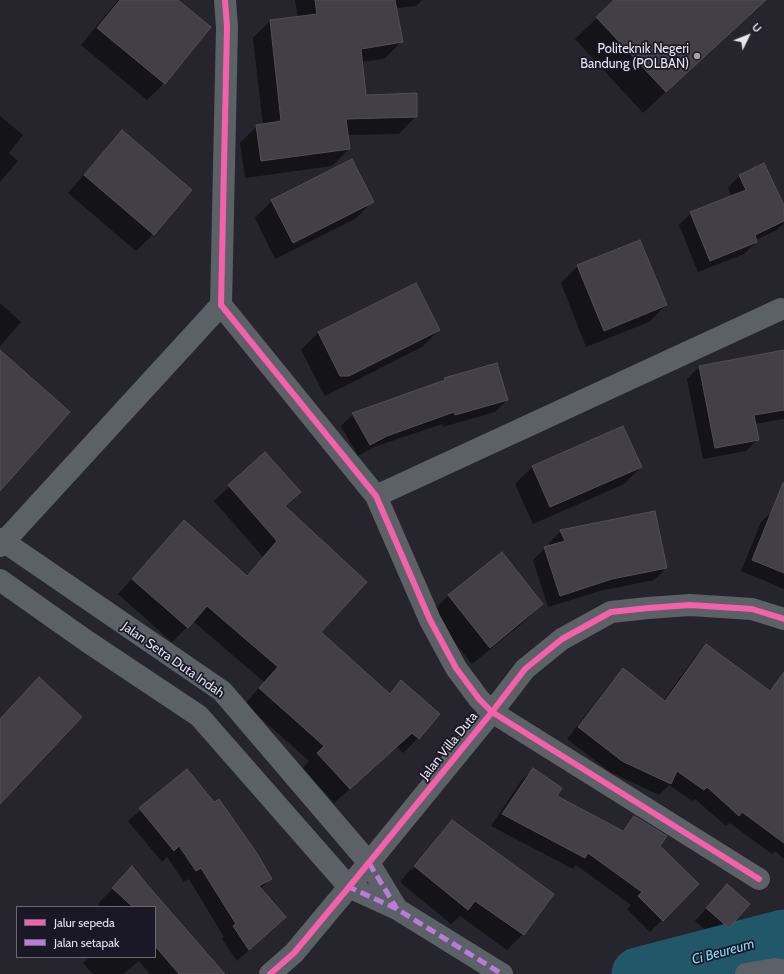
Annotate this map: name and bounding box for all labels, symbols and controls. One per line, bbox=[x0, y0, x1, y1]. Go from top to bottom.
north arrow bbox=[728, 16, 768, 56]
text: U bbox=[749, 20, 765, 35]
place label: Politeknik Negeri Bandung (POLBAN) bbox=[580, 41, 689, 72]
marker: Politeknik Negeri Bandung (POLBAN) bbox=[692, 51, 702, 61]
street label: Jalan Setra Duta Indah bbox=[119, 619, 227, 701]
street label: Jalan Villa Duta bbox=[417, 709, 481, 783]
legend bbox=[16, 906, 156, 958]
text: Jalur sepeda bbox=[54, 915, 115, 930]
text: Jalan setapak bbox=[54, 935, 119, 950]
water label: Ci Beureum bbox=[690, 936, 756, 968]

